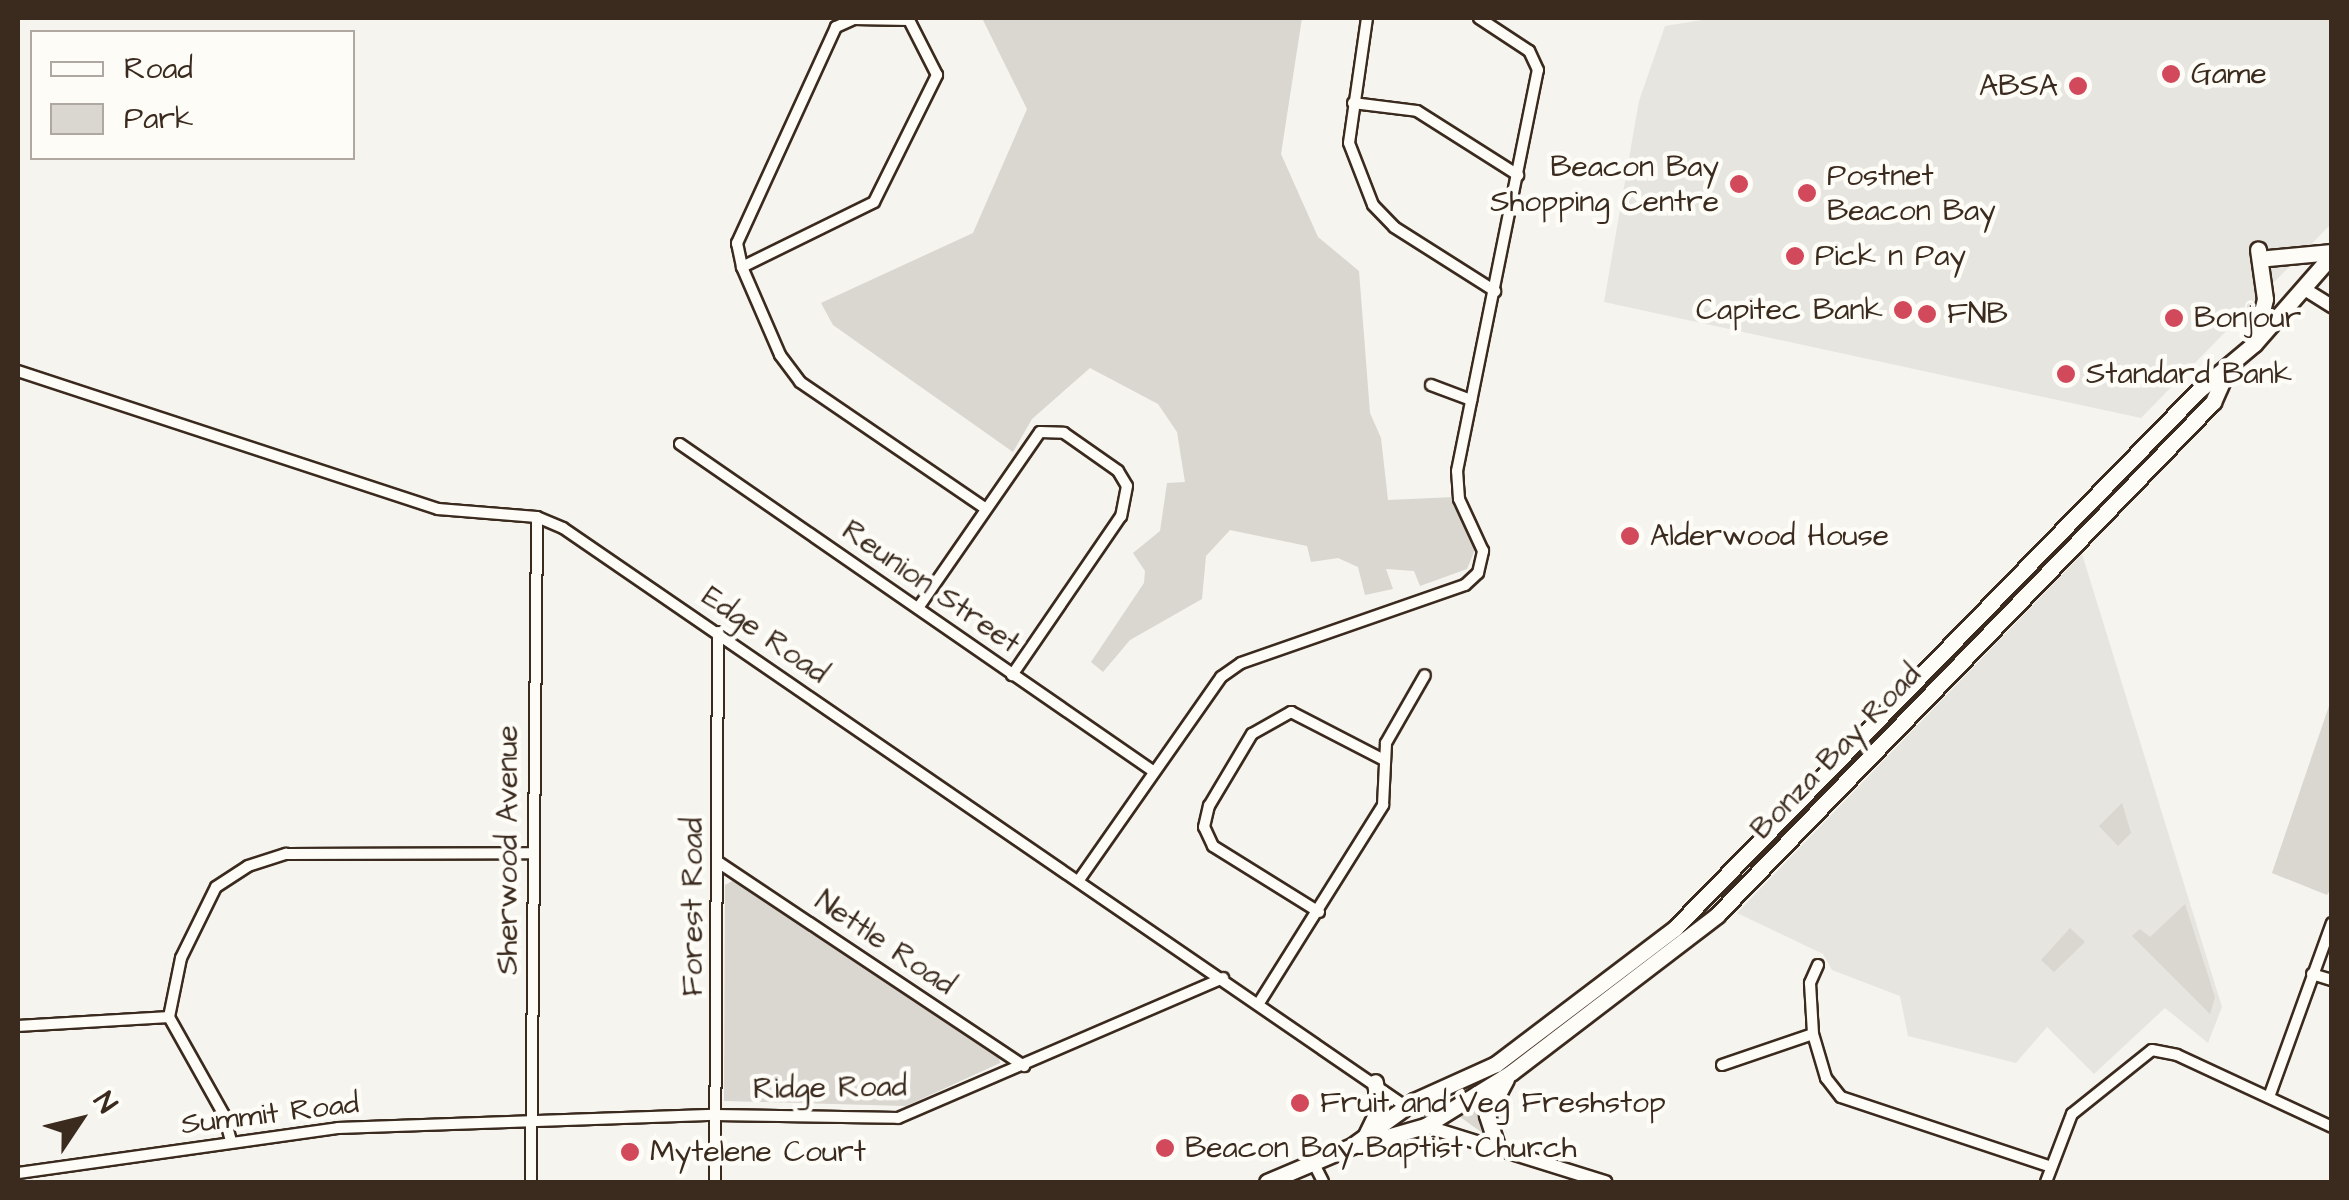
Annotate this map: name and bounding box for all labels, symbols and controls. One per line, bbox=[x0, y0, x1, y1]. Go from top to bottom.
legend bbox=[30, 30, 355, 160]
text: Road bbox=[124, 48, 193, 90]
place label: Game bbox=[2191, 56, 2267, 92]
marker: Game bbox=[2160, 63, 2182, 85]
place label: ABSA bbox=[1979, 68, 2058, 104]
marker: ABSA bbox=[2067, 75, 2089, 97]
text: Park bbox=[124, 98, 193, 140]
place label: Beacon Bay Shopping Centre bbox=[1490, 149, 1719, 220]
place label: Postnet Beacon Bay bbox=[1827, 158, 1996, 228]
marker: Beacon Bay Shopping Centre bbox=[1728, 173, 1750, 195]
marker: Postnet Beacon Bay bbox=[1796, 182, 1818, 204]
place label: Pick n Pay bbox=[1815, 238, 1966, 274]
marker: Pick n Pay bbox=[1784, 245, 1806, 267]
place label: Capitec Bank bbox=[1696, 292, 1883, 328]
place label: FNB bbox=[1947, 296, 2008, 332]
marker: Capitec Bank bbox=[1892, 299, 1914, 321]
place label: Bonjour bbox=[2194, 300, 2301, 336]
marker: FNB bbox=[1916, 303, 1938, 325]
marker: Bonjour bbox=[2163, 307, 2185, 329]
place label: Standard Bank bbox=[2086, 356, 2292, 392]
marker: Standard Bank bbox=[2055, 363, 2077, 385]
street label: Reunion Street bbox=[835, 512, 1027, 662]
place label: Alderwood House bbox=[1650, 518, 1889, 554]
marker: Alderwood House bbox=[1619, 525, 1641, 547]
street label: Edge Road bbox=[695, 578, 835, 692]
street label: Bonza Bay Road bbox=[1743, 657, 1929, 847]
street label: Sherwood Avenue bbox=[490, 725, 526, 975]
street label: Forest Road bbox=[675, 818, 711, 996]
street label: Nettle Road bbox=[808, 883, 962, 1003]
street label: Ridge Road bbox=[753, 1069, 907, 1107]
north arrow bbox=[30, 1070, 130, 1170]
text: N bbox=[84, 1084, 126, 1121]
street label: Summit Road bbox=[179, 1085, 361, 1143]
place label: Fruit and Veg Freshstop bbox=[1320, 1085, 1666, 1121]
marker: Fruit and Veg Freshstop bbox=[1289, 1092, 1311, 1114]
place label: Beacon Bay Baptist Church bbox=[1185, 1130, 1577, 1166]
place label: Mytelene Court bbox=[650, 1134, 866, 1170]
marker: Beacon Bay Baptist Church bbox=[1154, 1137, 1176, 1159]
marker: Mytelene Court bbox=[619, 1141, 641, 1163]

